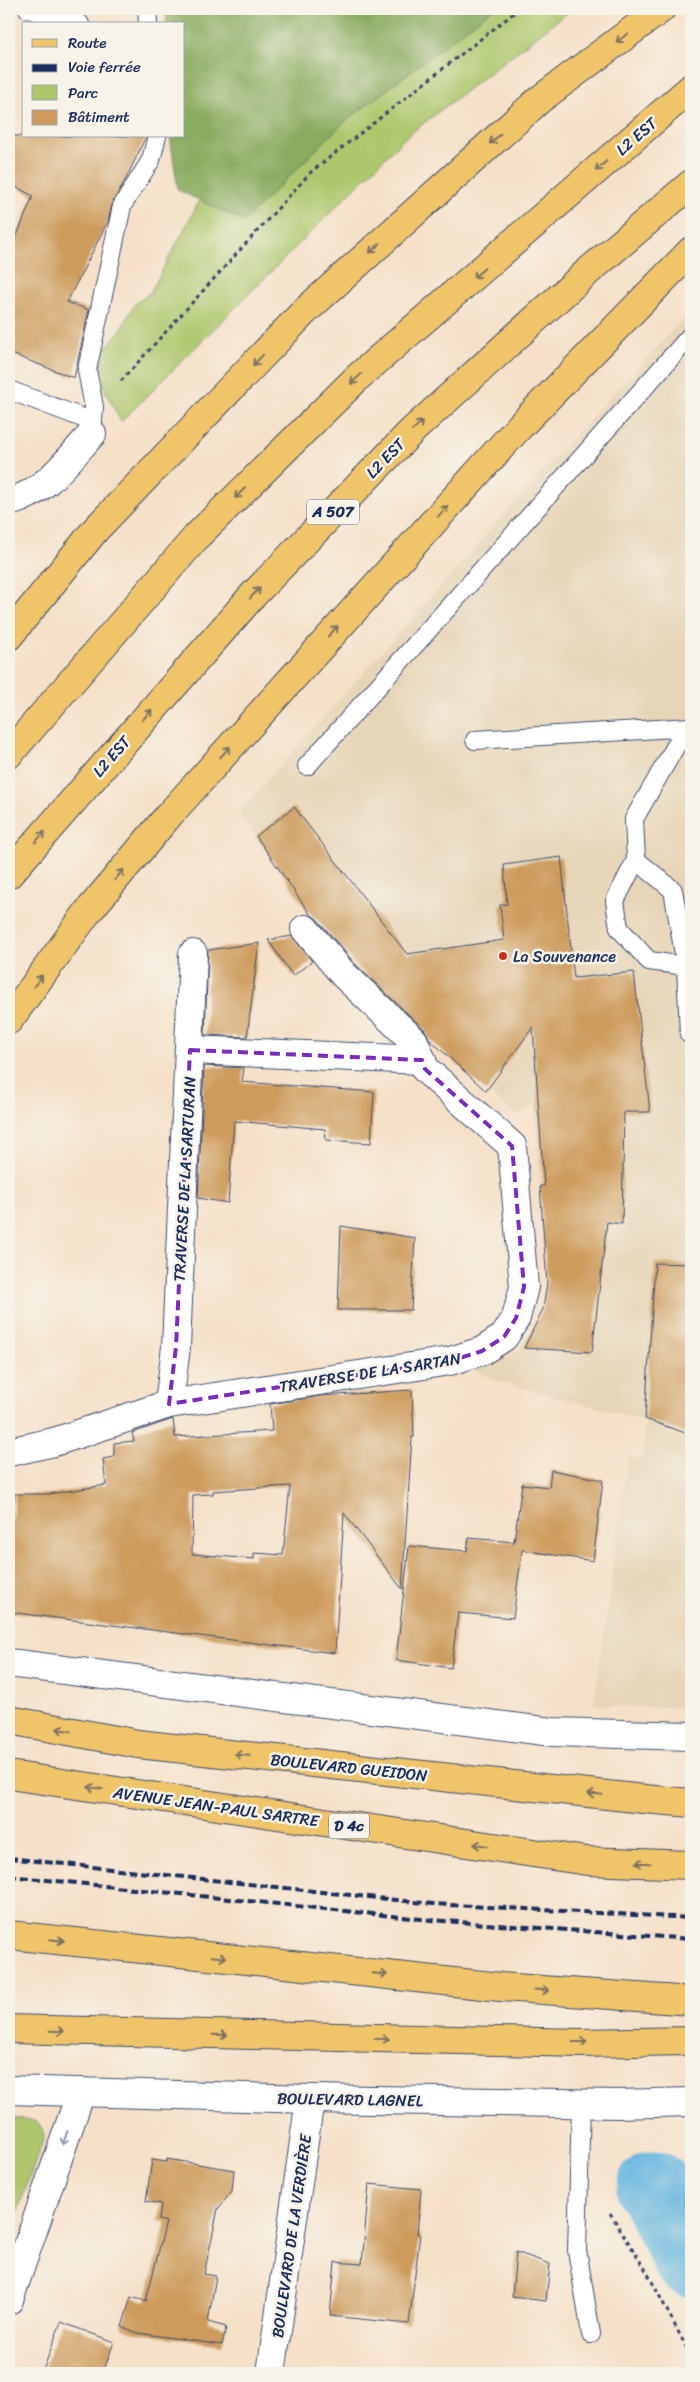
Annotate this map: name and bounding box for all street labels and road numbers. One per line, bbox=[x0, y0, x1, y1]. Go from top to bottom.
street label: L2 EST bbox=[609, 109, 665, 163]
street label: L2 EST bbox=[358, 430, 413, 486]
road number: A 507 bbox=[307, 500, 359, 524]
street label: L2 EST bbox=[85, 728, 139, 784]
street label: TRAVERSE DE LA SARTURAN bbox=[165, 1076, 204, 1282]
street label: TRAVERSE DE LA SARTAN bbox=[277, 1344, 464, 1401]
street label: BOULEVARD GUEIDON bbox=[269, 1745, 430, 1790]
street label: AVENUE JEAN-PAUL SARTRE bbox=[110, 1778, 322, 1835]
road number: D 4c bbox=[329, 1814, 369, 1838]
street label: BOULEVARD LAGNEL bbox=[277, 2084, 424, 2115]
street label: BOULEVARD DE LA VERDIÈRE bbox=[263, 2131, 320, 2340]

